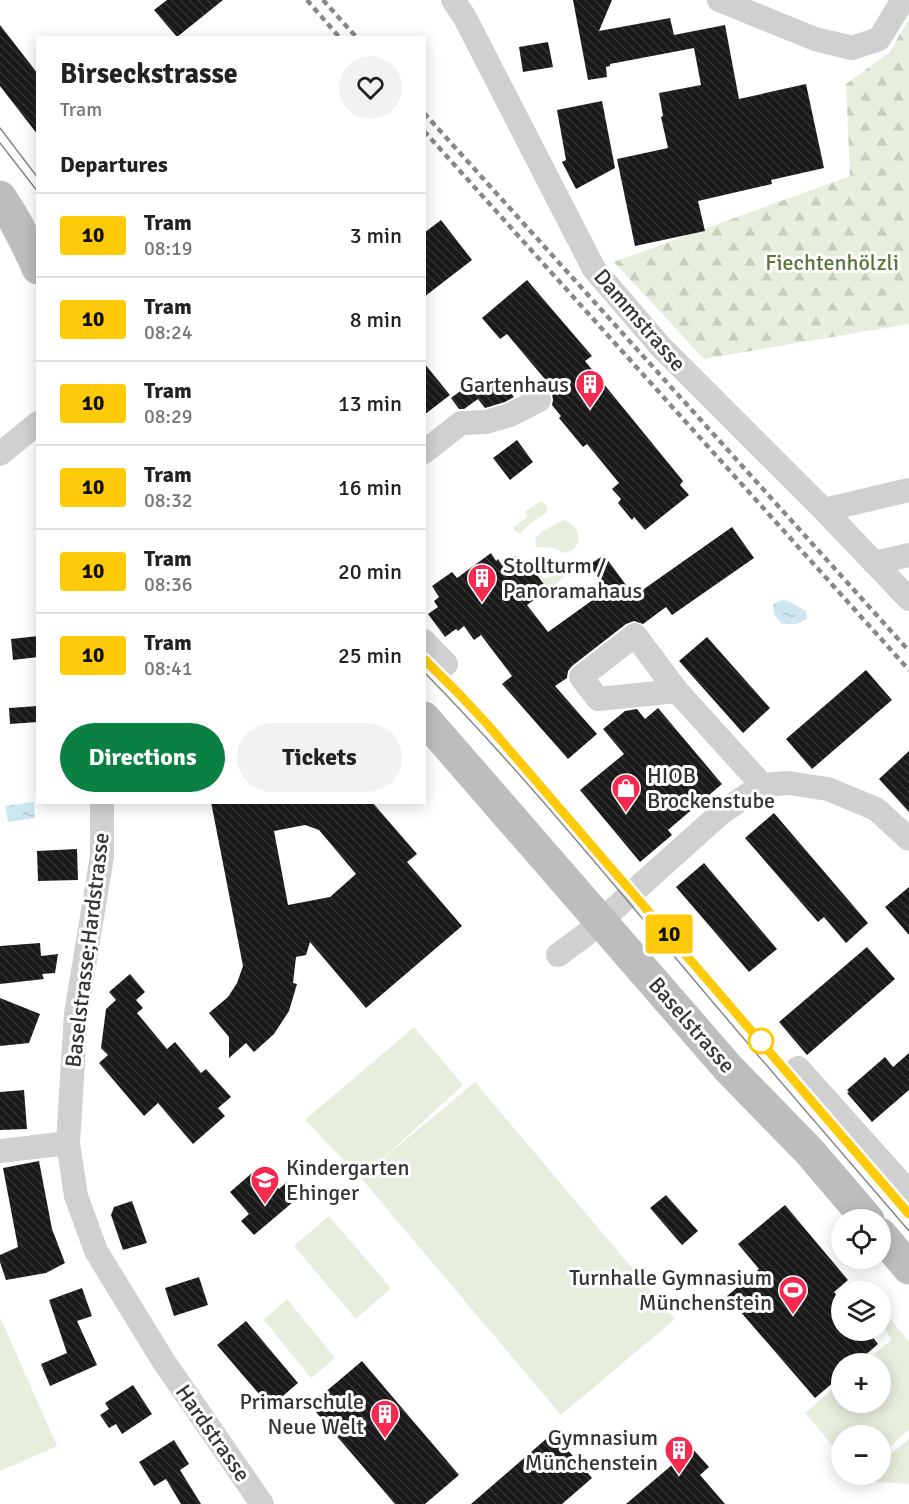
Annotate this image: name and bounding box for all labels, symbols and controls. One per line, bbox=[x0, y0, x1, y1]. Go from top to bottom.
button: heart bbox=[339, 56, 402, 119]
text: Birseckstrasse bbox=[60, 57, 238, 91]
text: Tram bbox=[60, 97, 102, 122]
text: Departures bbox=[60, 151, 168, 178]
text: Tram bbox=[144, 209, 192, 236]
text: 10 bbox=[82, 222, 104, 248]
text: 3 min bbox=[350, 222, 402, 249]
text: 08:19 bbox=[144, 236, 193, 261]
park label: Fiechtenhölzli bbox=[765, 249, 899, 276]
street label: Dammstrasse bbox=[588, 263, 692, 377]
text: Tram bbox=[144, 293, 192, 320]
text: 10 bbox=[82, 306, 104, 332]
text: 8 min bbox=[350, 306, 402, 333]
text: 08:24 bbox=[144, 320, 193, 345]
building icon: Gartenhaus bbox=[574, 368, 606, 410]
place label: Gartenhaus bbox=[460, 371, 569, 398]
text: Tram bbox=[144, 377, 192, 404]
text: 10 bbox=[82, 390, 104, 416]
text: 13 min bbox=[338, 390, 402, 417]
text: 08:29 bbox=[144, 404, 193, 429]
text: Tram bbox=[144, 461, 192, 488]
text: 10 bbox=[82, 474, 104, 500]
text: 16 min bbox=[338, 474, 402, 501]
text: 08:32 bbox=[144, 488, 193, 513]
text: Tram bbox=[144, 545, 192, 572]
place label: Stollturm / Panoramahaus bbox=[503, 552, 642, 604]
text: 10 bbox=[82, 558, 104, 584]
text: 20 min bbox=[338, 558, 402, 585]
building icon: Stollturm / Panoramahaus bbox=[466, 562, 498, 604]
text: 08:36 bbox=[144, 572, 193, 597]
text: Tram bbox=[144, 629, 192, 656]
text: 10 bbox=[82, 642, 104, 668]
text: 25 min bbox=[338, 642, 402, 669]
text: 08:41 bbox=[144, 656, 193, 681]
button: Directions bbox=[60, 723, 225, 792]
button: Tickets bbox=[237, 723, 402, 792]
place label: HIOB Brockenstube bbox=[647, 762, 775, 814]
shop icon: HIOB Brockenstube bbox=[610, 772, 642, 814]
street label: Baselstrasse;Hardstrasse bbox=[59, 831, 115, 1069]
line badge: 10 bbox=[642, 914, 696, 954]
text: 10 bbox=[658, 921, 680, 947]
street label: Baselstrasse bbox=[643, 972, 741, 1078]
unlabelled marker bbox=[748, 1028, 774, 1054]
place label: Kindergarten Ehinger bbox=[286, 1154, 409, 1206]
school or university icon: Kindergarten Ehinger bbox=[249, 1164, 281, 1206]
map controls bbox=[831, 1209, 891, 1485]
button: locate bbox=[831, 1209, 891, 1269]
place label: Turnhalle Gymnasium Münchenstein bbox=[569, 1264, 772, 1316]
sports icon: Turnhalle Gymnasium Münchenstein bbox=[777, 1274, 809, 1316]
button: layers bbox=[831, 1281, 891, 1341]
button: + bbox=[831, 1353, 891, 1413]
street label: Hardstrasse bbox=[170, 1379, 256, 1487]
place label: Primarschule Neue Welt bbox=[239, 1388, 364, 1440]
building icon: Primarschule Neue Welt bbox=[369, 1398, 401, 1440]
place label: Gymnasium Münchenstein bbox=[525, 1424, 658, 1476]
button: − bbox=[831, 1425, 891, 1485]
building icon: Gymnasium Münchenstein bbox=[663, 1434, 695, 1476]

